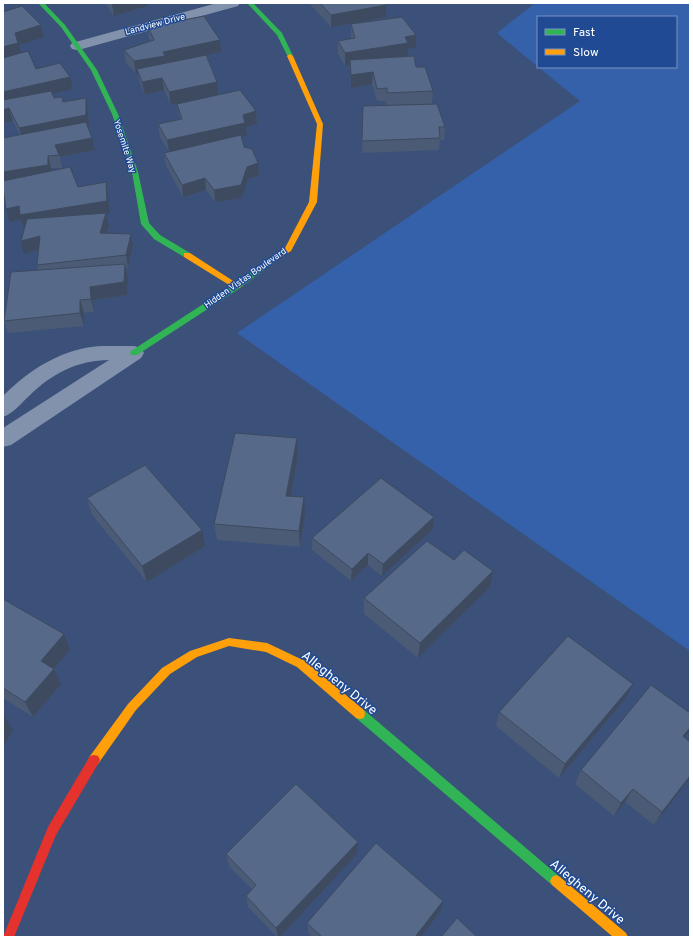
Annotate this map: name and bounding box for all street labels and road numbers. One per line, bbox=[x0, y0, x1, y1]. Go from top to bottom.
street label: Landview Drive bbox=[124, 11, 186, 38]
street label: Yosemite Way bbox=[111, 118, 138, 175]
street label: Hidden Vistas Boulevard bbox=[202, 246, 289, 311]
street label: Allegheny Drive bbox=[298, 648, 380, 719]
street label: Allegheny Drive bbox=[546, 857, 627, 929]

